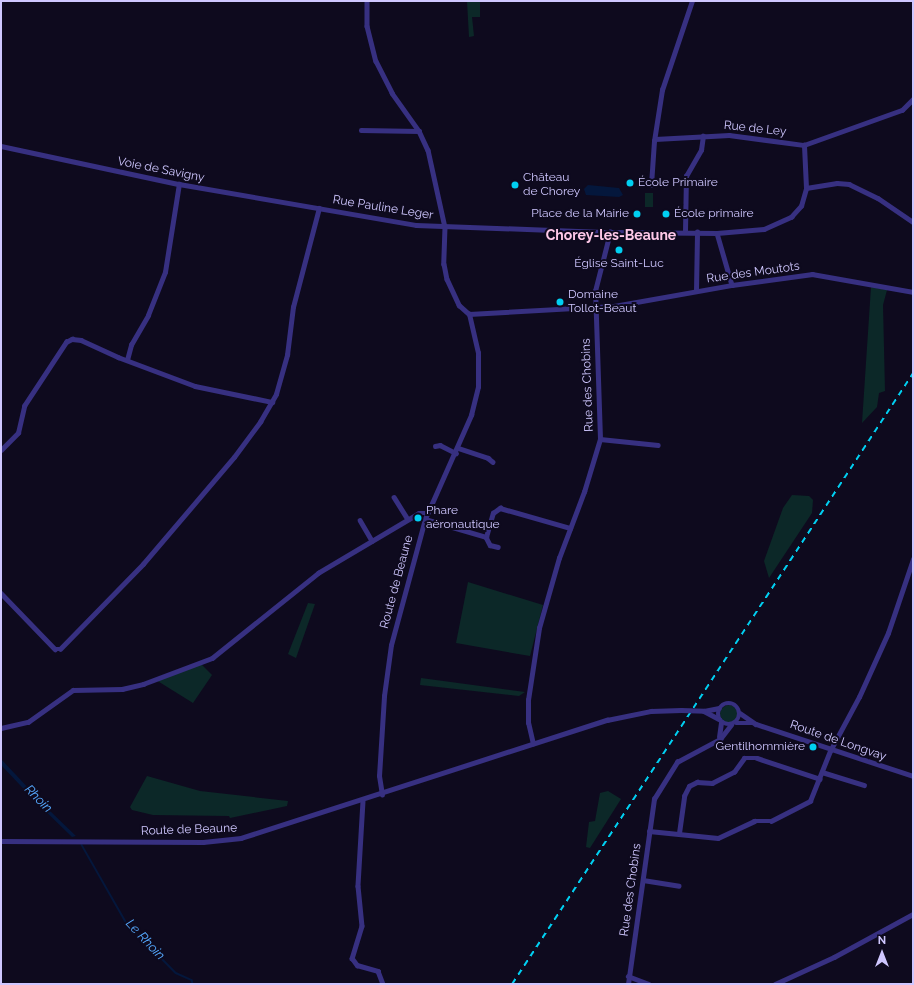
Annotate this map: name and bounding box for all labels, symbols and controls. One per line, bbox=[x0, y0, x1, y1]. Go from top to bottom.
street label: Rue de Ley bbox=[723, 119, 787, 139]
street label: Voie de Savigny bbox=[116, 155, 206, 185]
place label: Château de Chorey bbox=[523, 171, 580, 199]
place label: École Primaire bbox=[638, 176, 718, 190]
marker: École Primaire bbox=[625, 178, 635, 188]
marker: Château de Chorey bbox=[510, 180, 520, 190]
street label: Rue Pauline Leger bbox=[332, 193, 434, 223]
place label: Place de la Mairie bbox=[531, 207, 629, 221]
place label: École primaire bbox=[674, 207, 754, 221]
marker: Place de la Mairie bbox=[632, 209, 642, 219]
marker: École primaire bbox=[661, 209, 671, 219]
district label: Chorey-les-Beaune bbox=[546, 227, 676, 243]
marker: Église Saint-Luc bbox=[614, 245, 624, 255]
place label: Église Saint-Luc bbox=[574, 257, 664, 271]
street label: Rue des Moutots bbox=[706, 259, 800, 287]
place label: Domaine Tollot-Beaut bbox=[568, 288, 636, 316]
marker: Domaine Tollot-Beaut bbox=[555, 297, 565, 307]
street label: Rue des Chobins bbox=[579, 338, 597, 432]
place label: Phare aéronautique bbox=[426, 504, 500, 532]
marker: Phare aéronautique bbox=[413, 513, 423, 523]
street label: Route de Beaune bbox=[378, 534, 416, 630]
street label: Route de Longvay bbox=[788, 718, 888, 764]
place label: Gentilhommière bbox=[716, 740, 805, 754]
marker: Gentilhommière bbox=[808, 742, 818, 752]
water label: Rhoin bbox=[21, 782, 55, 816]
street label: Route de Beaune bbox=[141, 821, 237, 839]
street label: Rue des Chobins bbox=[617, 843, 645, 937]
water label: Le Rhoin bbox=[122, 916, 168, 964]
north arrow bbox=[862, 933, 902, 973]
text: N bbox=[878, 934, 886, 947]

